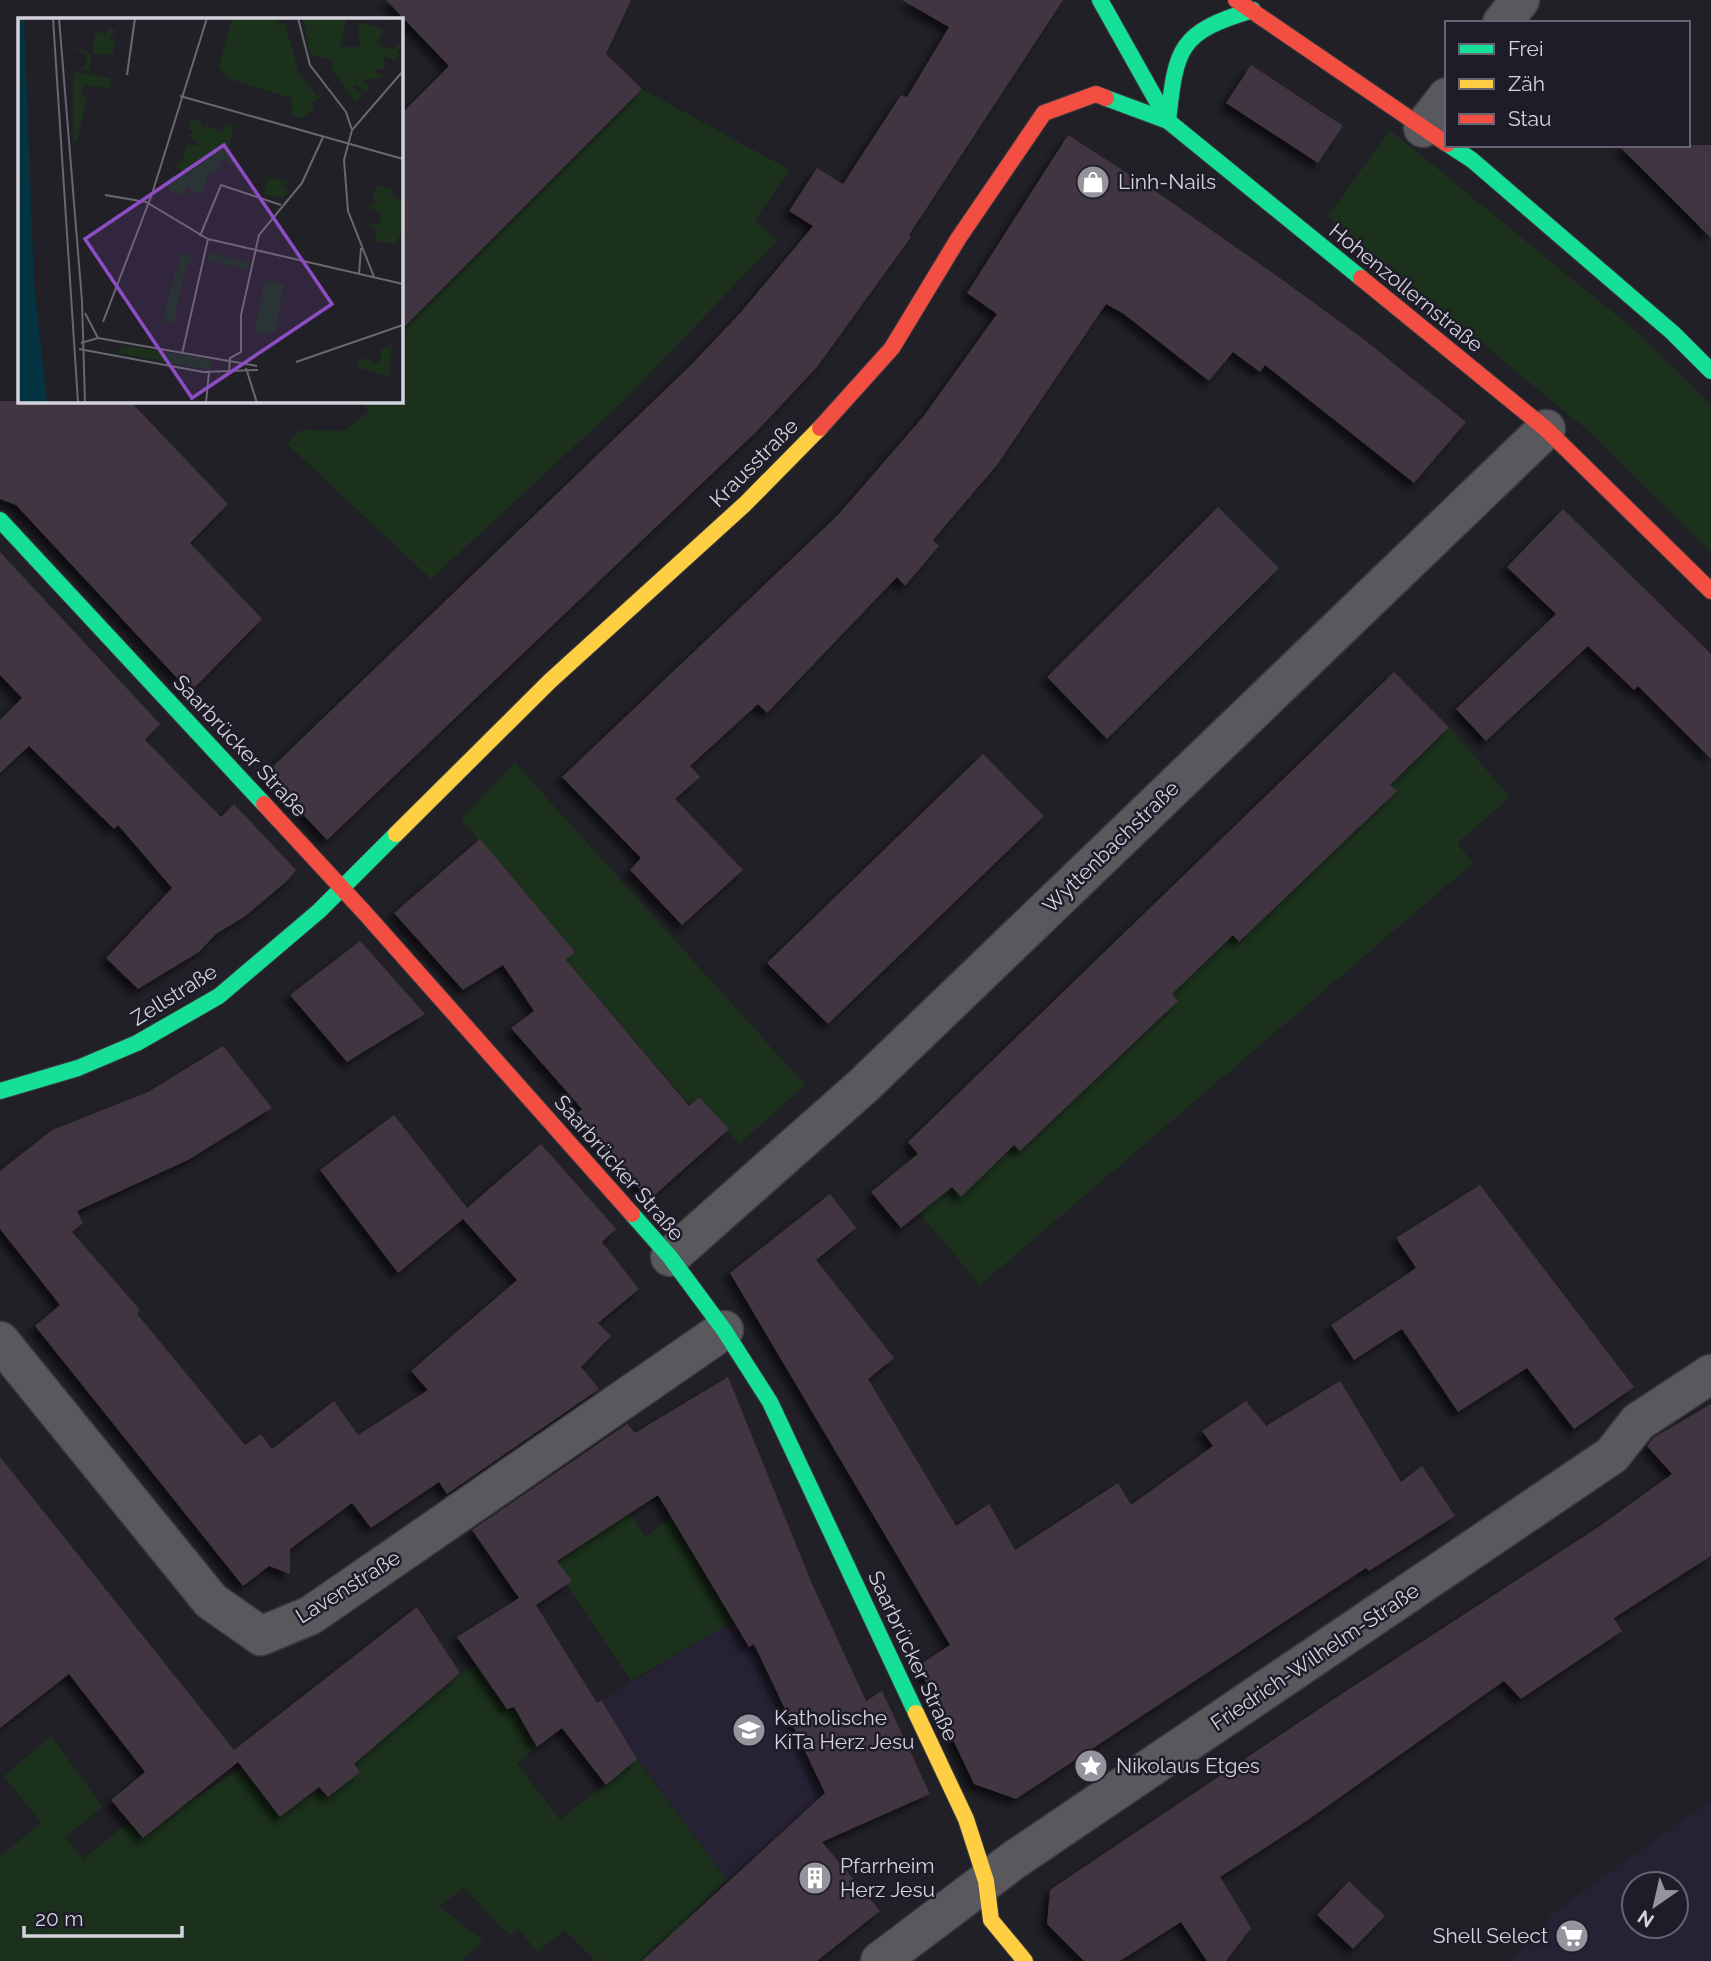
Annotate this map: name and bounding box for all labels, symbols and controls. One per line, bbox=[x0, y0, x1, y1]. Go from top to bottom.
inset map bbox=[18, 18, 402, 402]
legend bbox=[1445, 21, 1690, 147]
text: Frei bbox=[1508, 36, 1544, 61]
text: Zäh bbox=[1508, 71, 1545, 96]
text: Stau bbox=[1508, 106, 1552, 131]
shop icon: Linh-Nails bbox=[1074, 163, 1112, 201]
place label: Linh-Nails bbox=[1118, 169, 1216, 194]
street label: Hohenzollernstraße bbox=[1324, 218, 1488, 357]
street label: Krausstraße bbox=[704, 413, 803, 512]
street label: Saarbrücker Straße bbox=[168, 670, 313, 822]
street label: Wyttenbachstraße bbox=[1037, 775, 1184, 918]
street label: Zellstraße bbox=[126, 958, 221, 1031]
street label: Saarbrücker Straße bbox=[549, 1090, 689, 1246]
street label: Lavenstraße bbox=[291, 1545, 405, 1629]
street label: Saarbrücker Straße bbox=[863, 1567, 964, 1745]
street label: Friedrich-Wilhelm-Straße bbox=[1206, 1578, 1424, 1736]
place label: Katholische KiTa Herz Jesu bbox=[774, 1705, 915, 1754]
school or university icon: Katholische KiTa Herz Jesu bbox=[730, 1711, 768, 1749]
place icon: Nikolaus Etges bbox=[1072, 1747, 1110, 1785]
place label: Nikolaus Etges bbox=[1116, 1753, 1260, 1778]
place label: Pfarrheim Herz Jesu bbox=[840, 1853, 935, 1902]
building icon: Pfarrheim Herz Jesu bbox=[796, 1859, 834, 1897]
north arrow bbox=[1620, 1870, 1690, 1940]
scale bar bbox=[24, 1895, 182, 1939]
text: 20 m bbox=[35, 1906, 83, 1931]
text: N bbox=[1633, 1906, 1658, 1932]
supermarket icon: Shell Select bbox=[1553, 1917, 1591, 1955]
place label: Shell Select bbox=[1433, 1923, 1548, 1948]

